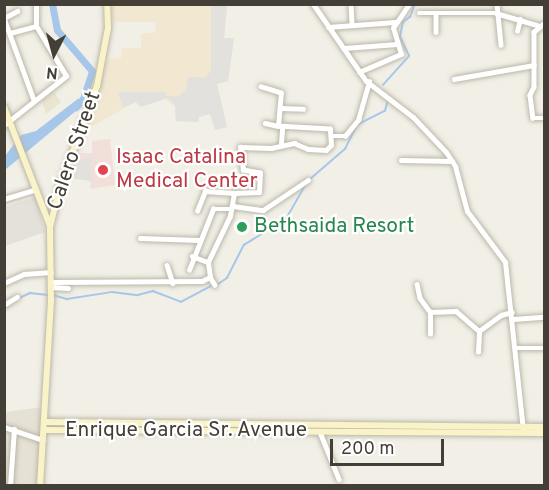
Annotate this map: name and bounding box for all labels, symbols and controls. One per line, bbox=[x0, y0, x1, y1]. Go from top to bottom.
north arrow bbox=[24, 24, 84, 84]
text: N bbox=[45, 61, 59, 82]
street label: Calero Street bbox=[43, 88, 107, 214]
place label: Isaac Catalina Medical Center bbox=[116, 145, 258, 195]
marker: Isaac Catalina Medical Center bbox=[94, 161, 112, 179]
place label: Bethsaida Resort bbox=[254, 214, 414, 240]
marker: Bethsaida Resort bbox=[235, 220, 249, 234]
street label: Enrique Garcia Sr. Avenue bbox=[65, 418, 307, 444]
scale bar bbox=[333, 427, 447, 465]
text: 200 m bbox=[341, 438, 394, 461]

